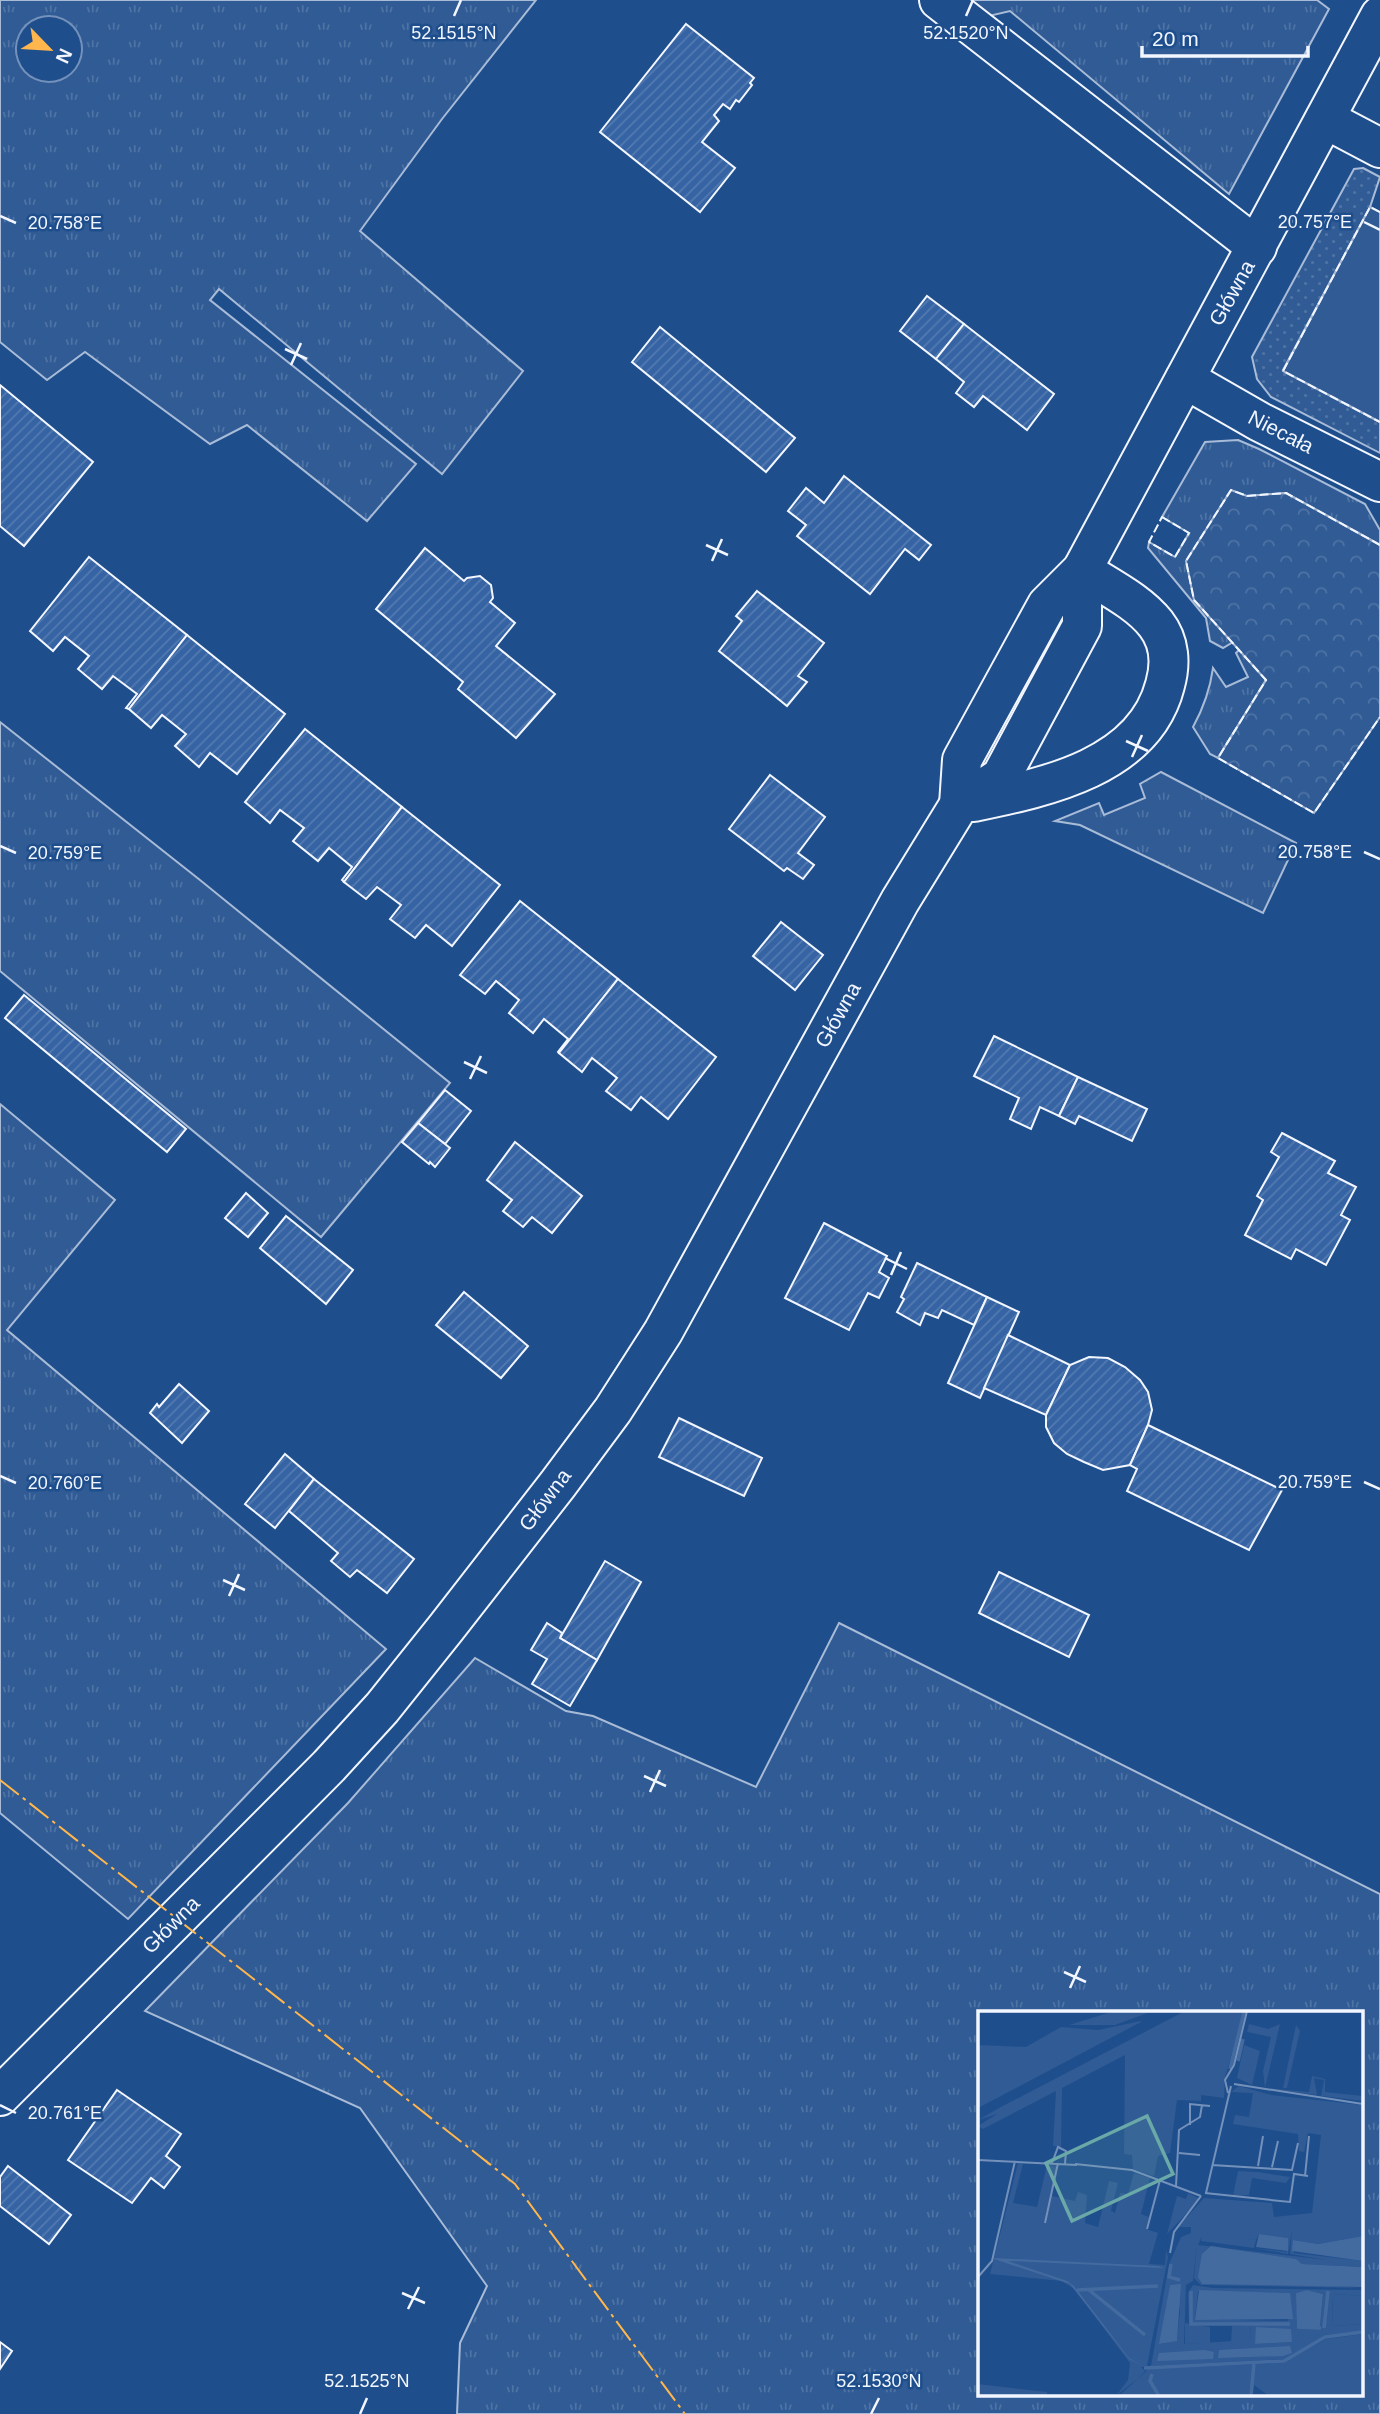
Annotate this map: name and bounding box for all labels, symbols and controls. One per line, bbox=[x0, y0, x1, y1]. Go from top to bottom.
north arrow bbox=[14, 14, 84, 84]
scale bar bbox=[1142, 14, 1308, 58]
text: 52.1515°N bbox=[411, 23, 497, 43]
text: 52.1520°N bbox=[923, 23, 1009, 43]
text: 20 m bbox=[1152, 27, 1199, 50]
text: N bbox=[52, 45, 76, 67]
text: 20.757°E bbox=[1278, 212, 1352, 232]
text: 20.758°E bbox=[28, 213, 102, 233]
street label: Główna bbox=[1204, 256, 1259, 329]
street label: Niecała bbox=[1245, 405, 1318, 458]
text: 20.758°E bbox=[1278, 842, 1352, 862]
text: 20.759°E bbox=[28, 843, 102, 863]
street label: Główna bbox=[810, 978, 865, 1051]
street label: Główna bbox=[514, 1464, 575, 1535]
text: 20.759°E bbox=[1278, 1472, 1352, 1492]
text: 20.760°E bbox=[28, 1473, 102, 1493]
street label: Główna bbox=[137, 1891, 204, 1958]
inset map bbox=[978, 2011, 1362, 2396]
text: 20.761°E bbox=[28, 2103, 102, 2123]
text: 52.1525°N bbox=[324, 2371, 410, 2391]
text: 52.1530°N bbox=[836, 2371, 922, 2391]

